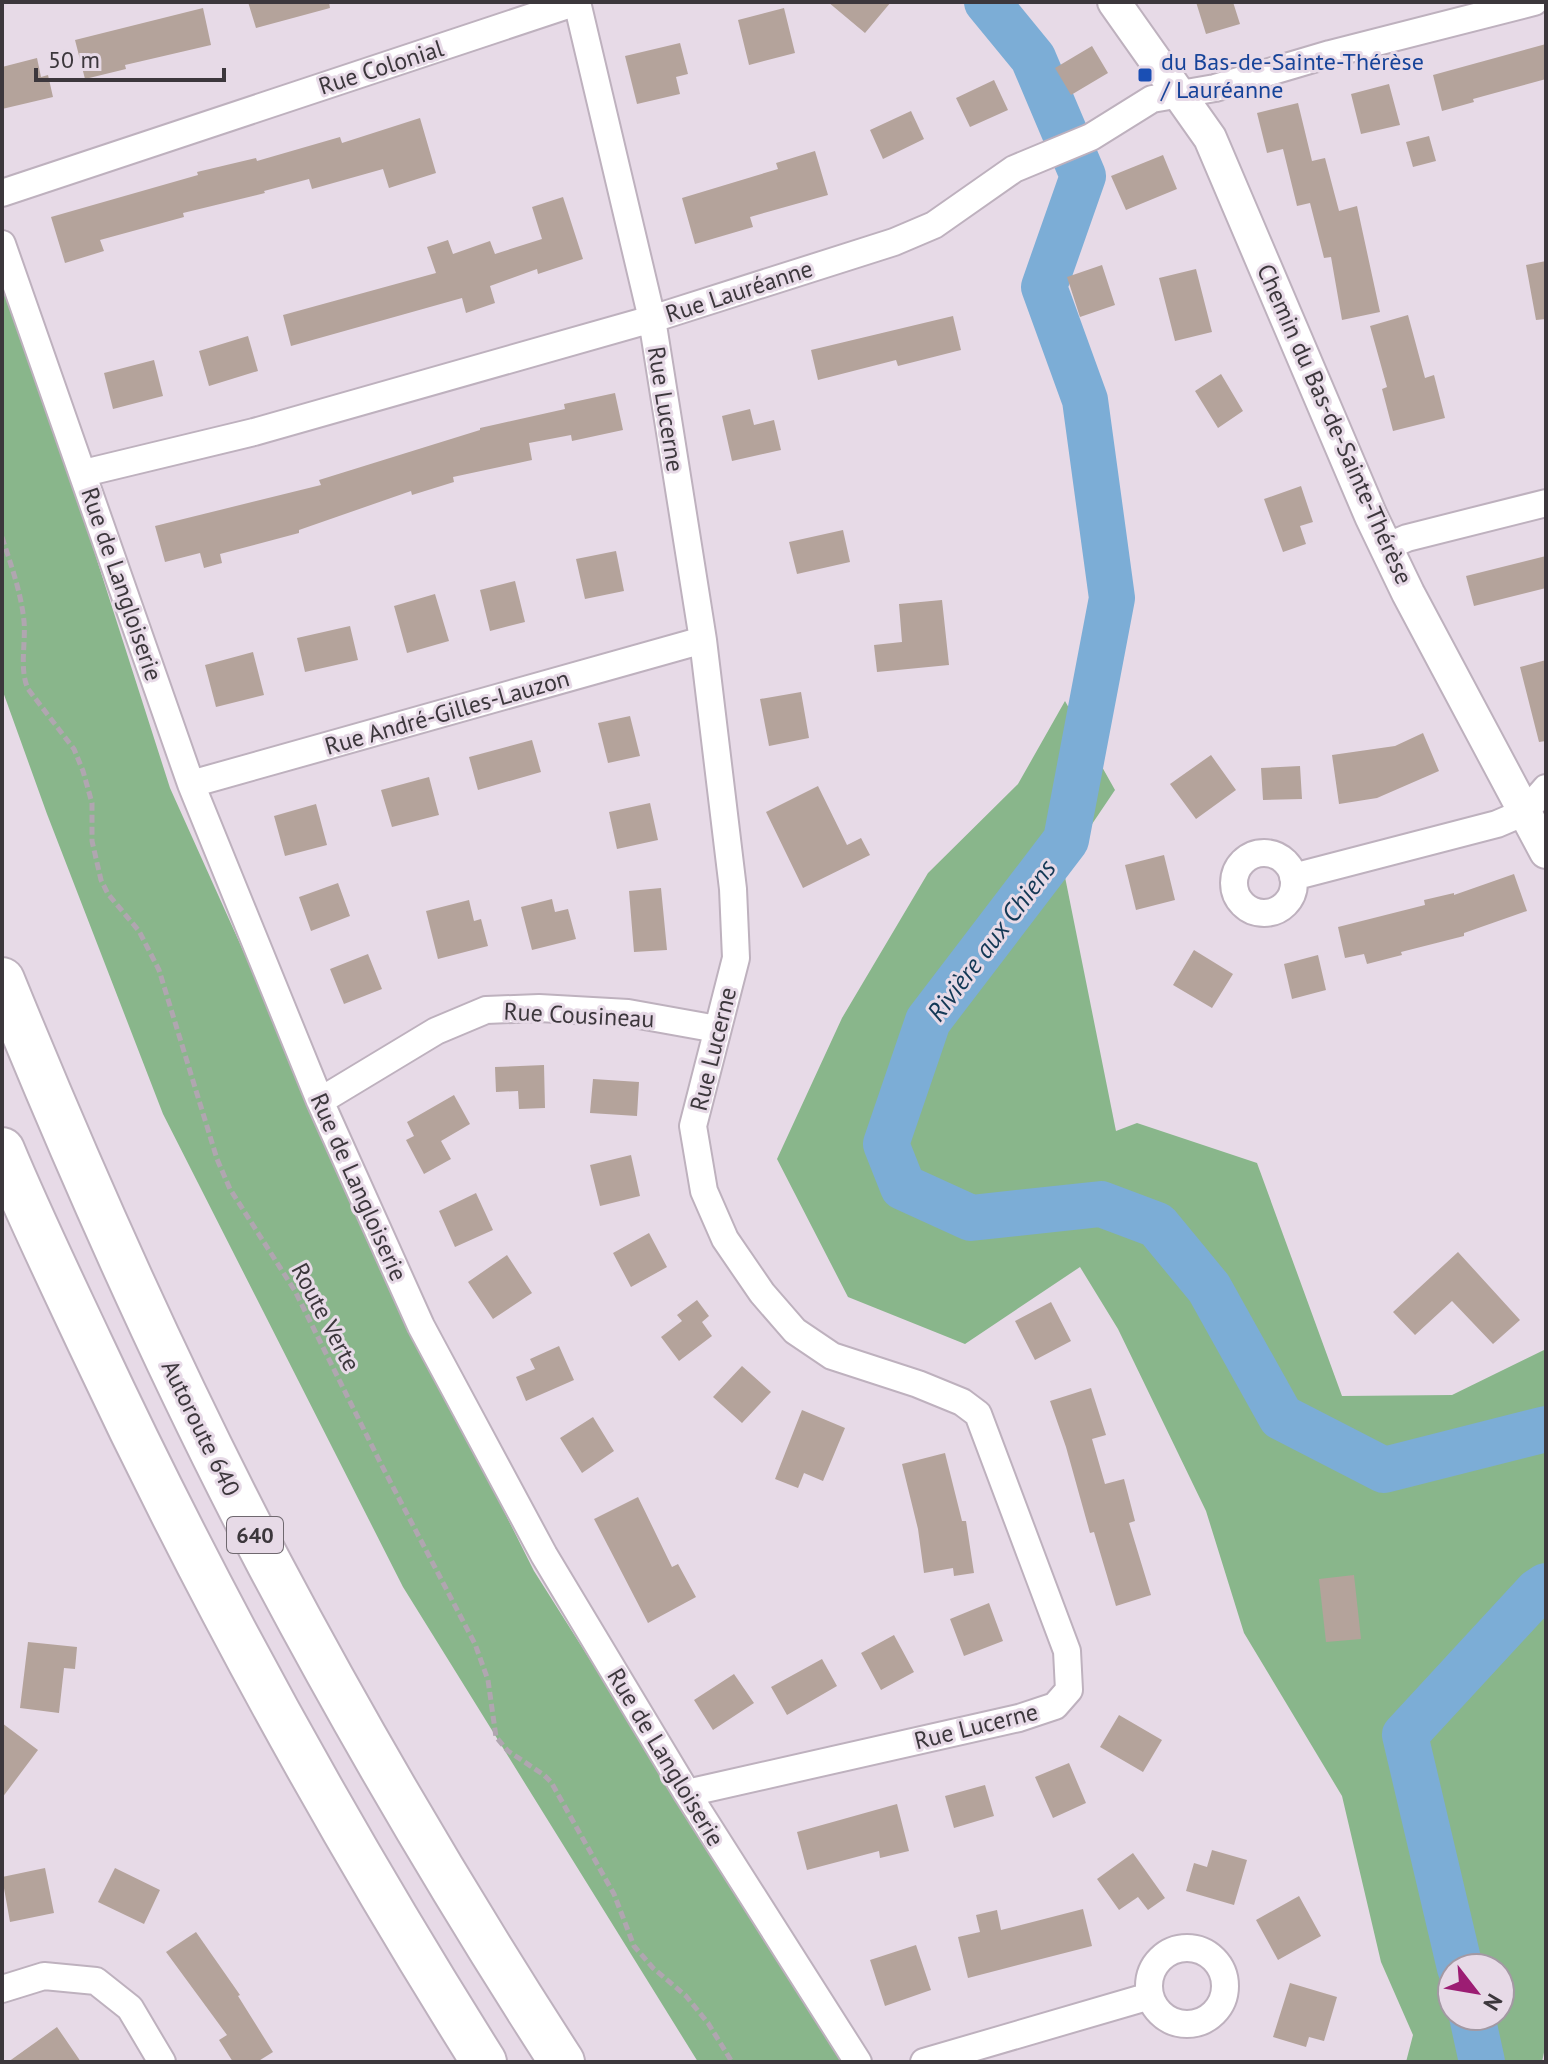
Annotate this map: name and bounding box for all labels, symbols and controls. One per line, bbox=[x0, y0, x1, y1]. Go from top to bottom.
scale bar bbox=[36, 32, 224, 82]
street label: Rue Colonial bbox=[315, 32, 447, 102]
text: 50 m bbox=[48, 44, 100, 75]
place label: du Bas-de-Sainte-Thérèse / Lauréanne bbox=[1160, 46, 1424, 105]
marker: du Bas-de-Sainte-Thérèse / Lauréanne bbox=[1136, 66, 1154, 84]
street label: Rue Lauréanne bbox=[661, 253, 817, 329]
street label: Chemin du Bas-de-Sainte-Thérèse bbox=[1250, 259, 1420, 589]
street label: Rue Lucerne bbox=[641, 344, 691, 474]
street label: Rue de Langloiserie bbox=[74, 483, 170, 685]
street label: Rue André-Gilles-Lauzon bbox=[321, 662, 573, 762]
water label: Rivière aux Chiens bbox=[919, 852, 1063, 1028]
street label: Rue Lucerne bbox=[683, 984, 743, 1114]
street label: Rue Cousineau bbox=[503, 996, 655, 1034]
street label: Rue de Langloiserie bbox=[304, 1088, 414, 1286]
street label: Route Verte bbox=[285, 1258, 367, 1376]
street label: Autoroute 640 bbox=[155, 1355, 247, 1501]
road number: 640 bbox=[227, 1517, 283, 1553]
street label: Rue de Langloiserie bbox=[601, 1662, 731, 1852]
street label: Rue Lucerne bbox=[911, 1696, 1041, 1756]
north arrow bbox=[1436, 1952, 1516, 2032]
text: N bbox=[1477, 1989, 1509, 2016]

